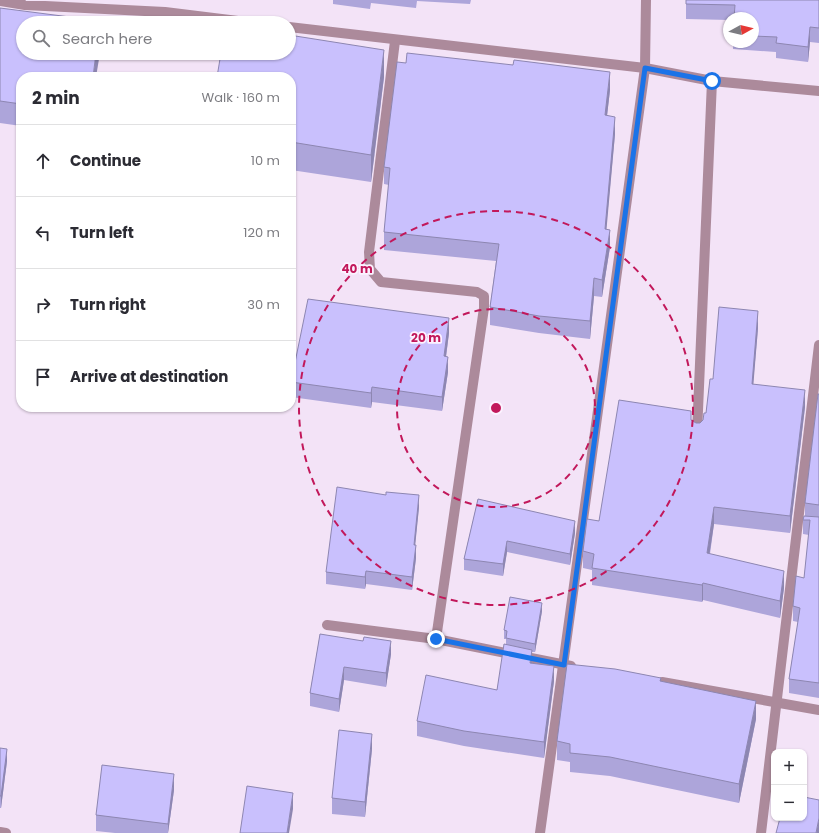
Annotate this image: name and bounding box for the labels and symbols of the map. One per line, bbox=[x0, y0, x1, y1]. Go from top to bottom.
north arrow bbox=[723, 12, 759, 48]
route start bbox=[703, 72, 721, 90]
text: 40 m bbox=[341, 260, 373, 277]
text: 20 m bbox=[411, 329, 441, 346]
centre of rings bbox=[489, 401, 503, 415]
route end bbox=[427, 630, 445, 648]

